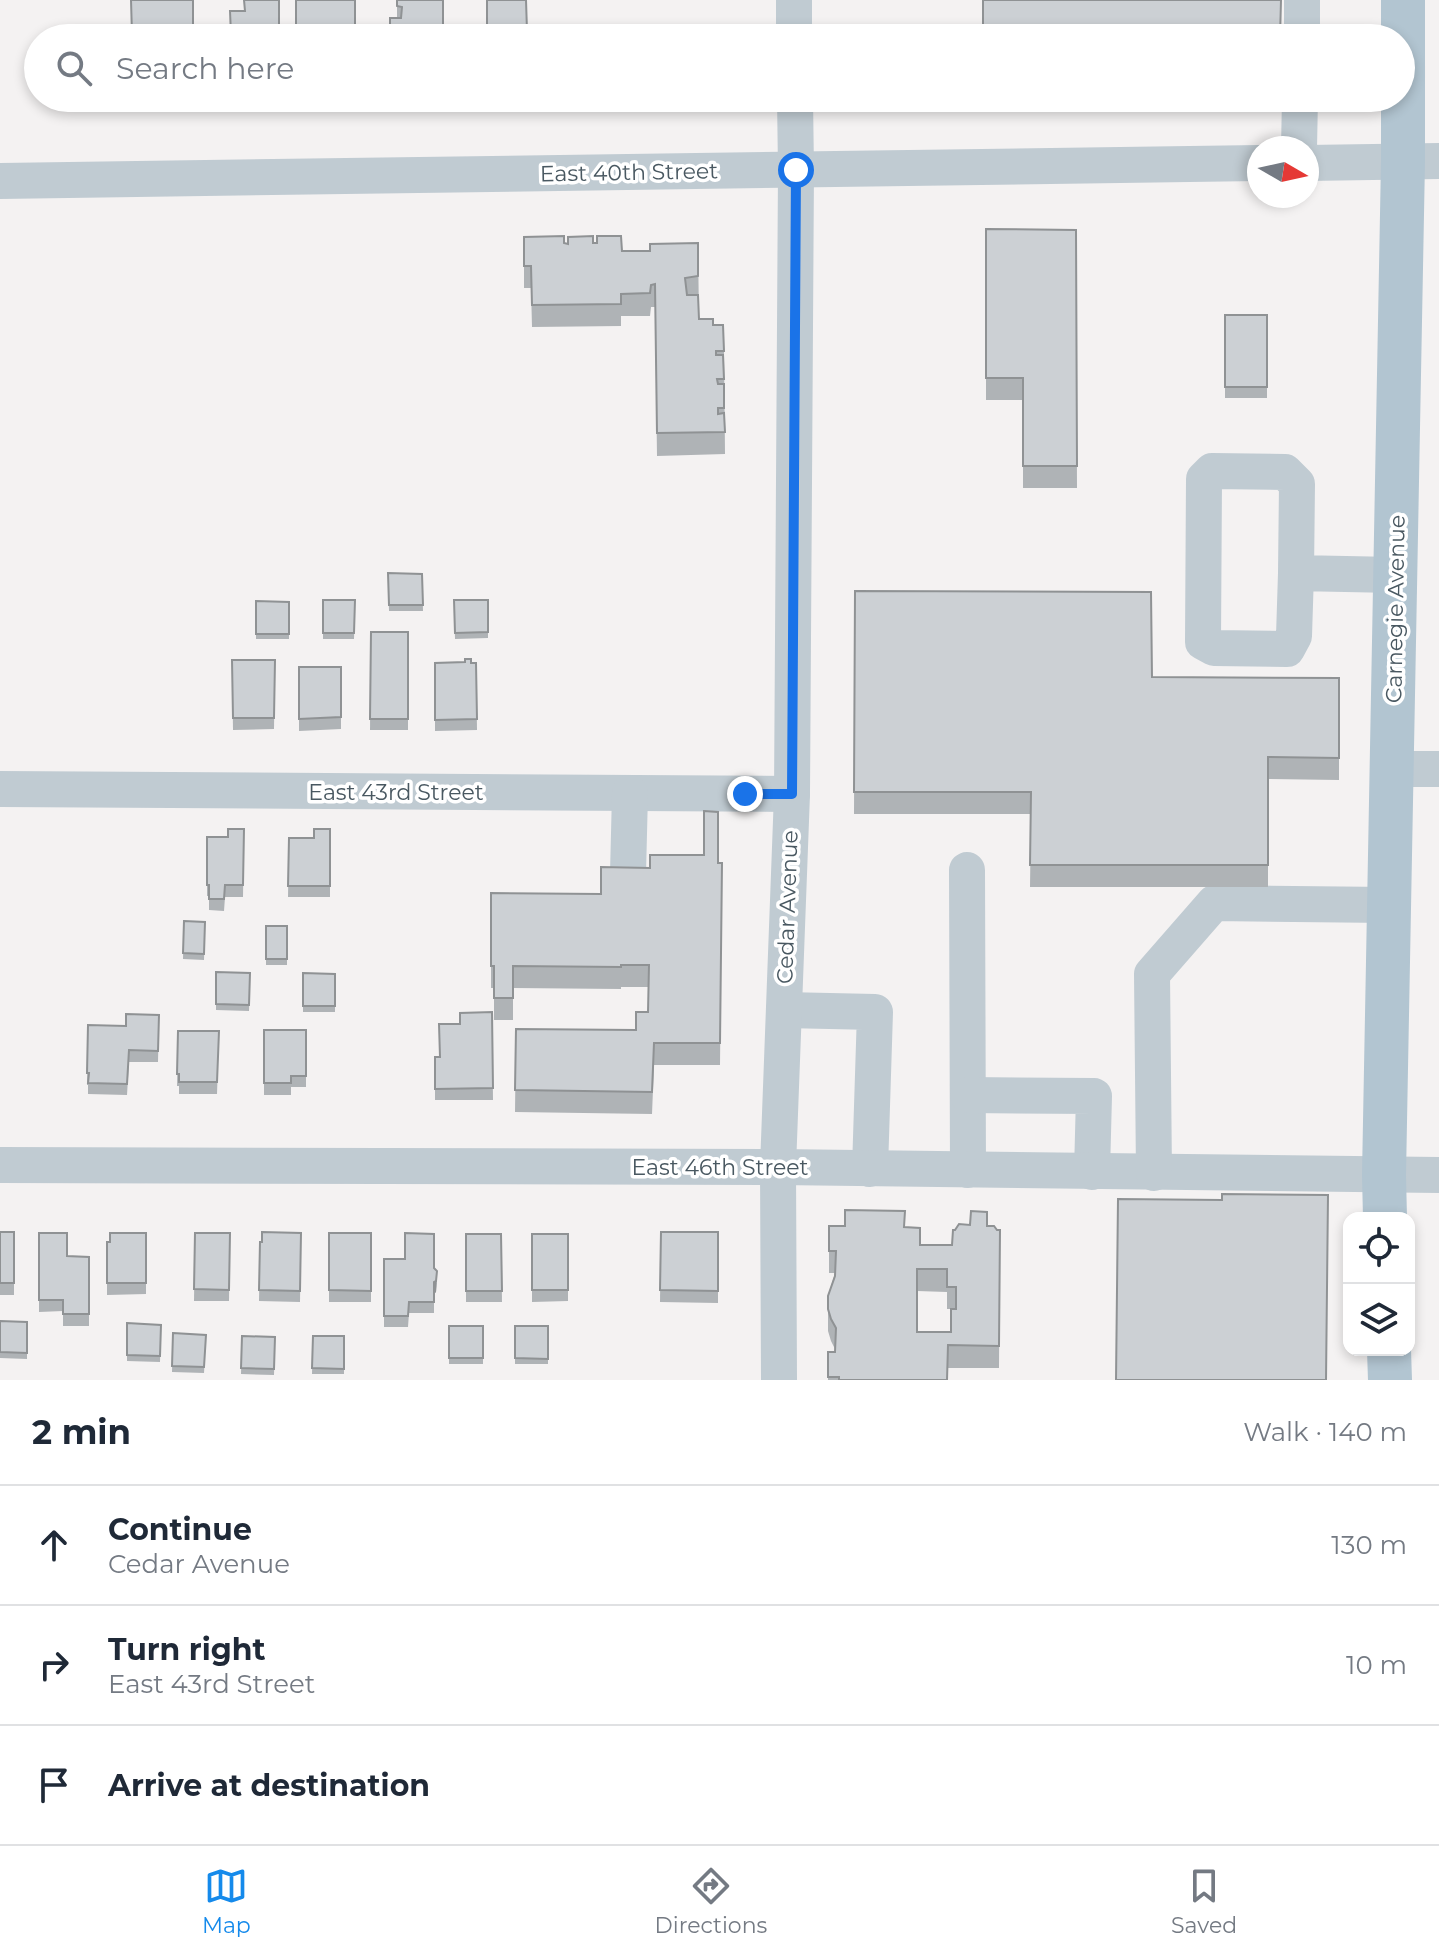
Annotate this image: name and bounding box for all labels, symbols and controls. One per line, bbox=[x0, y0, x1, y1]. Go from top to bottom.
search box bbox=[24, 24, 1415, 112]
icon: search bbox=[52, 46, 96, 90]
text: Search here bbox=[116, 50, 294, 87]
north arrow bbox=[1247, 136, 1319, 208]
route start bbox=[778, 152, 814, 188]
street label: East 40th Street bbox=[540, 157, 718, 188]
street label: Carnegie Avenue bbox=[1380, 515, 1411, 703]
route end bbox=[727, 776, 763, 812]
street label: East 43rd Street bbox=[308, 779, 484, 806]
street label: Cedar Avenue bbox=[771, 830, 804, 984]
street label: East 46th Street bbox=[632, 1154, 809, 1181]
map controls bbox=[1343, 1212, 1415, 1356]
button: locate bbox=[1343, 1212, 1415, 1284]
button: layers bbox=[1343, 1284, 1415, 1356]
text: 2 min bbox=[32, 1411, 131, 1453]
text: Walk · 140 m bbox=[1243, 1416, 1407, 1448]
text: Continue bbox=[108, 1511, 252, 1548]
icon: ahead bbox=[32, 1523, 76, 1567]
text: 130 m bbox=[1331, 1529, 1407, 1561]
text: Cedar Avenue bbox=[108, 1548, 290, 1580]
text: Turn right bbox=[108, 1631, 265, 1668]
icon: right bbox=[32, 1643, 76, 1687]
text: 10 m bbox=[1346, 1649, 1407, 1681]
text: East 43rd Street bbox=[108, 1668, 315, 1700]
icon: arrive bbox=[32, 1763, 76, 1807]
text: Arrive at destination bbox=[108, 1767, 430, 1804]
tab: Map bbox=[202, 1864, 251, 1939]
tab: Directions bbox=[655, 1864, 767, 1939]
tab: Saved bbox=[1171, 1864, 1237, 1939]

